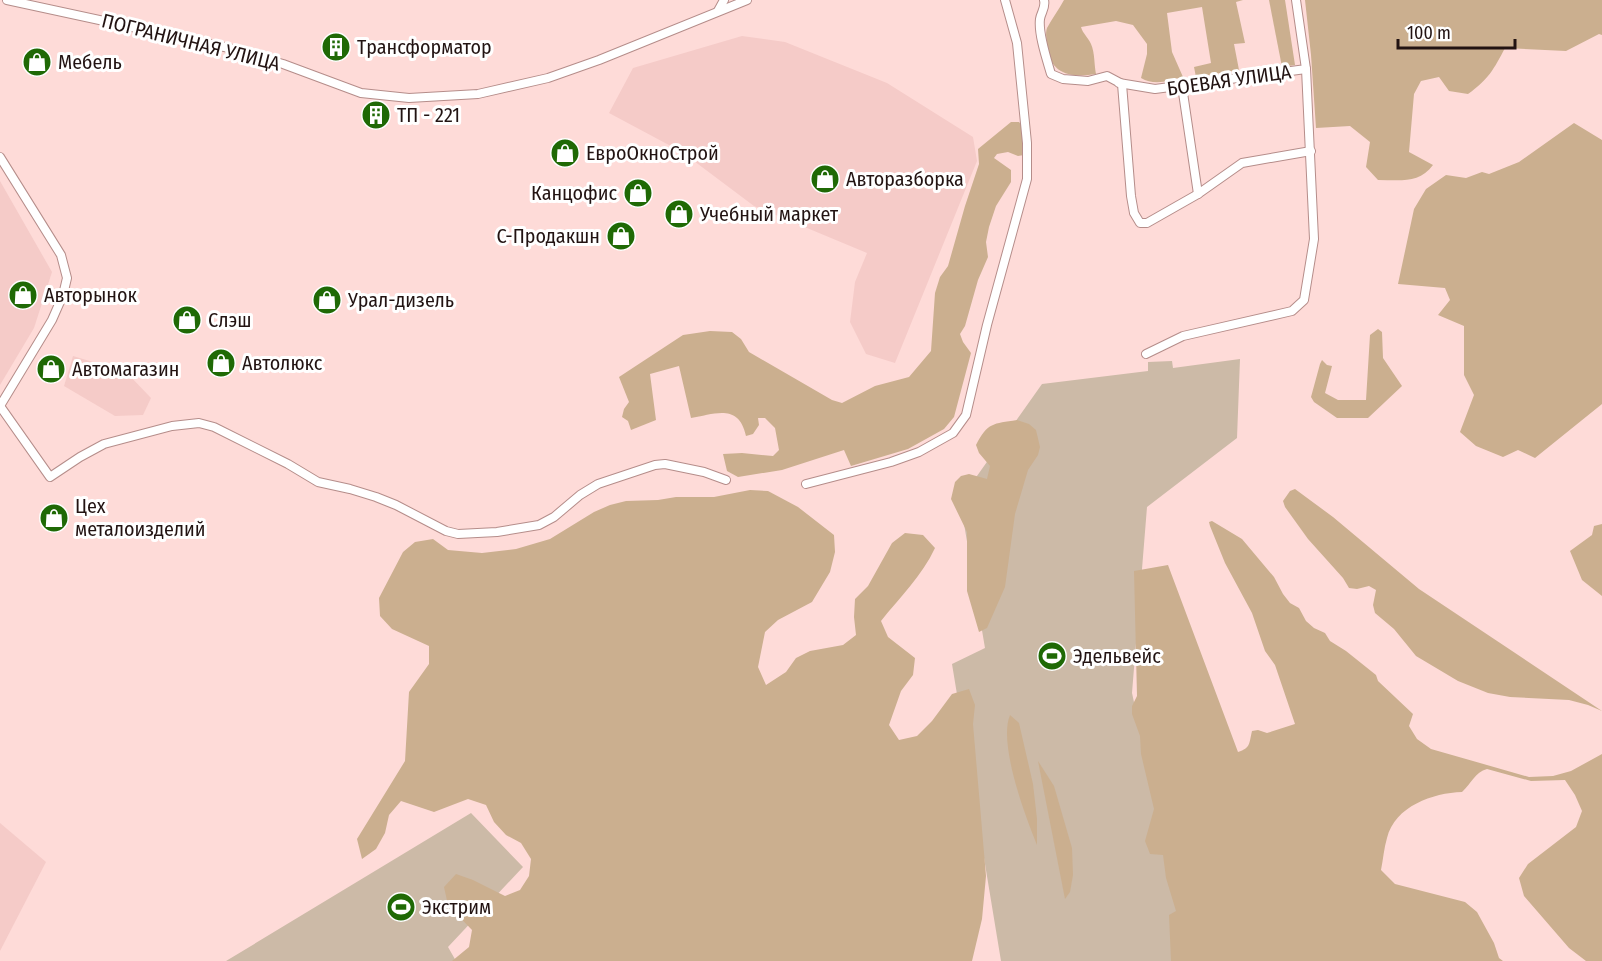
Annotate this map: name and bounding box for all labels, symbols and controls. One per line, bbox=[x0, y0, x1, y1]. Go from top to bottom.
street label: ПОГРАНИЧНАЯ УЛИЦА bbox=[99, 8, 283, 76]
scale bar bbox=[1398, 12, 1515, 50]
text: 100 m bbox=[1407, 22, 1451, 44]
building icon: Трансформатор bbox=[320, 31, 352, 63]
place label: Трансформатор bbox=[357, 35, 492, 59]
shop icon: Мебель bbox=[21, 46, 53, 78]
place label: Мебель bbox=[58, 50, 122, 74]
street label: БОЕВАЯ УЛИЦА bbox=[1165, 59, 1293, 101]
building icon: ТП - 221 bbox=[360, 99, 392, 131]
place label: ТП - 221 bbox=[397, 103, 460, 127]
shop icon: ЕвроОкноСтрой bbox=[549, 137, 581, 169]
place label: ЕвроОкноСтрой bbox=[586, 141, 719, 165]
shop icon: Авторазборка bbox=[809, 163, 841, 195]
place label: Авторазборка bbox=[846, 167, 964, 191]
shop icon: Канцофис bbox=[622, 177, 654, 209]
place label: Канцофис bbox=[531, 181, 617, 205]
shop icon: Учебный маркет bbox=[663, 198, 695, 230]
place label: Учебный маркет bbox=[699, 202, 839, 226]
shop icon: С-Продакшн bbox=[605, 220, 637, 252]
place label: С-Продакшн bbox=[496, 224, 600, 248]
shop icon: Авторынок bbox=[7, 279, 39, 311]
place label: Авторынок bbox=[44, 283, 137, 307]
shop icon: Урал-дизель bbox=[311, 284, 343, 316]
place label: Урал-дизель bbox=[347, 288, 454, 312]
shop icon: Слэш bbox=[171, 304, 203, 336]
place label: Слэш bbox=[208, 308, 251, 332]
shop icon: Автолюкс bbox=[205, 347, 237, 379]
place label: Автолюкс bbox=[242, 351, 323, 375]
shop icon: Автомагазин bbox=[35, 353, 67, 385]
place label: Автомагазин bbox=[72, 357, 179, 381]
place label: Цех металоизделий bbox=[75, 494, 206, 541]
shop icon: Цех металоизделий bbox=[38, 502, 70, 534]
sports icon: Эдельвейс bbox=[1036, 640, 1068, 672]
place label: Эдельвейс bbox=[1073, 644, 1161, 668]
sports icon: Экстрим bbox=[385, 891, 417, 923]
place label: Экстрим bbox=[422, 895, 491, 919]

